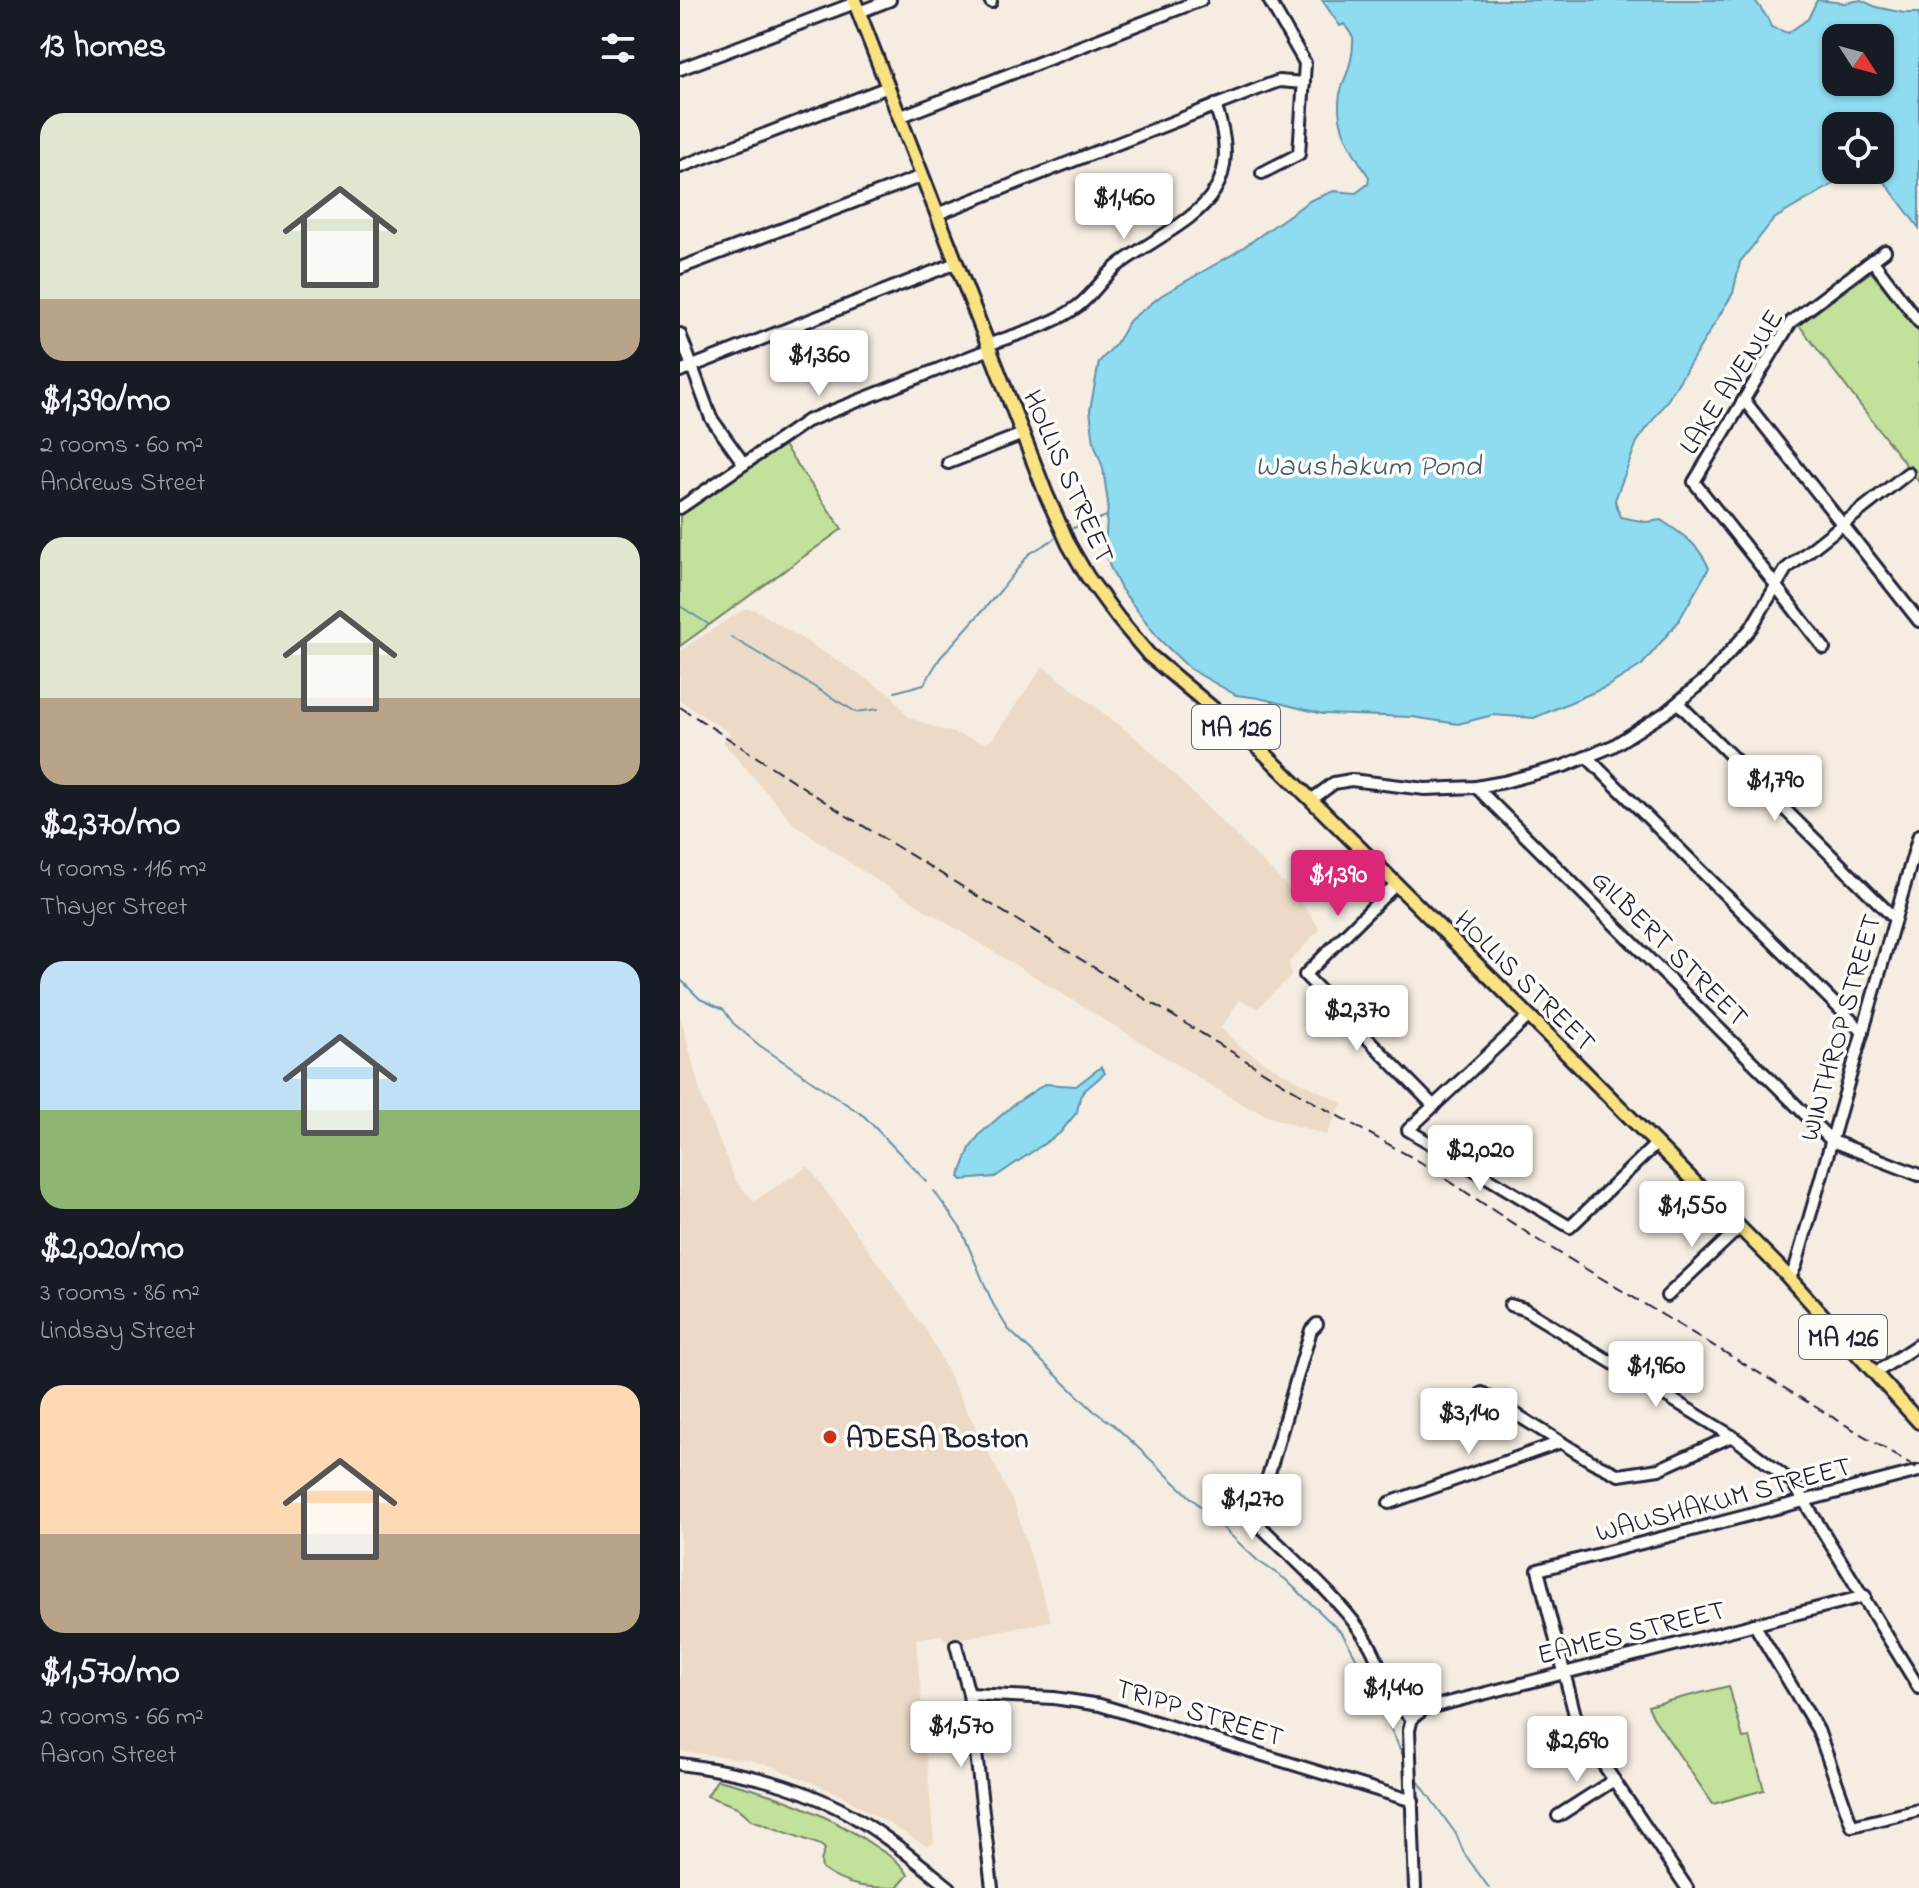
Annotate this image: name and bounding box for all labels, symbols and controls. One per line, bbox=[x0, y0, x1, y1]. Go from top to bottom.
text: 13 homes bbox=[40, 23, 166, 73]
north arrow bbox=[1822, 24, 1894, 96]
map controls bbox=[1822, 24, 1894, 184]
icon: filters bbox=[596, 26, 640, 70]
button: locate bbox=[1822, 112, 1894, 184]
icon: home bbox=[268, 165, 412, 309]
pin: $1,460 bbox=[1059, 173, 1189, 241]
text: $1,460 bbox=[1093, 180, 1155, 218]
street label: LAKE AVENUE bbox=[1671, 302, 1795, 464]
pin: $1,360 bbox=[754, 330, 884, 398]
text: $1,360 bbox=[788, 337, 850, 375]
text: $1,390/mo bbox=[40, 377, 171, 427]
street label: HOLLIS STREET bbox=[1010, 384, 1123, 571]
text: 2 rooms · 60 m² bbox=[40, 427, 204, 465]
water label: Waushakum Pond bbox=[1255, 446, 1482, 490]
text: Andrews Street bbox=[40, 465, 205, 503]
icon: home bbox=[268, 589, 412, 733]
road number: MA 126 bbox=[1192, 705, 1280, 749]
pin: $1,790 bbox=[1710, 755, 1840, 823]
text: $1,790 bbox=[1746, 762, 1804, 800]
text: $2,370/mo bbox=[40, 801, 181, 851]
pin: $1,390 bbox=[1273, 850, 1403, 918]
text: 4 rooms · 116 m² bbox=[40, 851, 207, 889]
text: $1,390 bbox=[1309, 857, 1367, 895]
street label: GILBERT STREET bbox=[1580, 861, 1757, 1038]
text: Thayer Street bbox=[40, 889, 187, 927]
street label: HOLLIS STREET bbox=[1443, 902, 1604, 1063]
street label: WINTHROP STREET bbox=[1790, 910, 1894, 1146]
pin: $2,370 bbox=[1292, 985, 1422, 1053]
text: $2,370 bbox=[1324, 992, 1390, 1030]
icon: home bbox=[268, 1013, 412, 1157]
pin: $2,020 bbox=[1415, 1125, 1545, 1193]
text: $2,020 bbox=[1446, 1132, 1514, 1170]
pin: $1,550 bbox=[1627, 1181, 1757, 1249]
text: $1,550 bbox=[1657, 1188, 1727, 1226]
text: $2,020/mo bbox=[40, 1225, 184, 1275]
text: 3 rooms · 86 m² bbox=[40, 1275, 200, 1313]
text: Lindsay Street bbox=[40, 1313, 195, 1351]
road number: MA 126 bbox=[1799, 1315, 1887, 1359]
pin: $1,960 bbox=[1591, 1341, 1721, 1409]
text: $1,960 bbox=[1627, 1348, 1685, 1386]
pin: $3,140 bbox=[1404, 1388, 1534, 1456]
text: $3,140 bbox=[1438, 1395, 1500, 1433]
place label: ADESA Boston bbox=[846, 1420, 1029, 1461]
marker: ADESA Boston bbox=[821, 1428, 839, 1446]
icon: home bbox=[268, 1437, 412, 1581]
street label: WAUSHAKUM STREET bbox=[1592, 1448, 1856, 1555]
pin: $1,270 bbox=[1187, 1474, 1317, 1542]
text: $1,270 bbox=[1220, 1481, 1284, 1519]
street label: EAMES STREET bbox=[1533, 1591, 1730, 1678]
text: $1,570/mo bbox=[40, 1649, 180, 1699]
pin: $1,440 bbox=[1328, 1663, 1458, 1731]
street label: TRIPP STREET bbox=[1110, 1669, 1288, 1759]
text: $1,440 bbox=[1362, 1670, 1424, 1708]
text: 2 rooms · 66 m² bbox=[40, 1699, 204, 1737]
pin: $1,570 bbox=[896, 1701, 1026, 1769]
text: $1,570 bbox=[928, 1708, 994, 1746]
pin: $2,690 bbox=[1512, 1716, 1642, 1784]
text: $2,690 bbox=[1545, 1723, 1609, 1761]
text: Aaron Street bbox=[40, 1737, 176, 1775]

